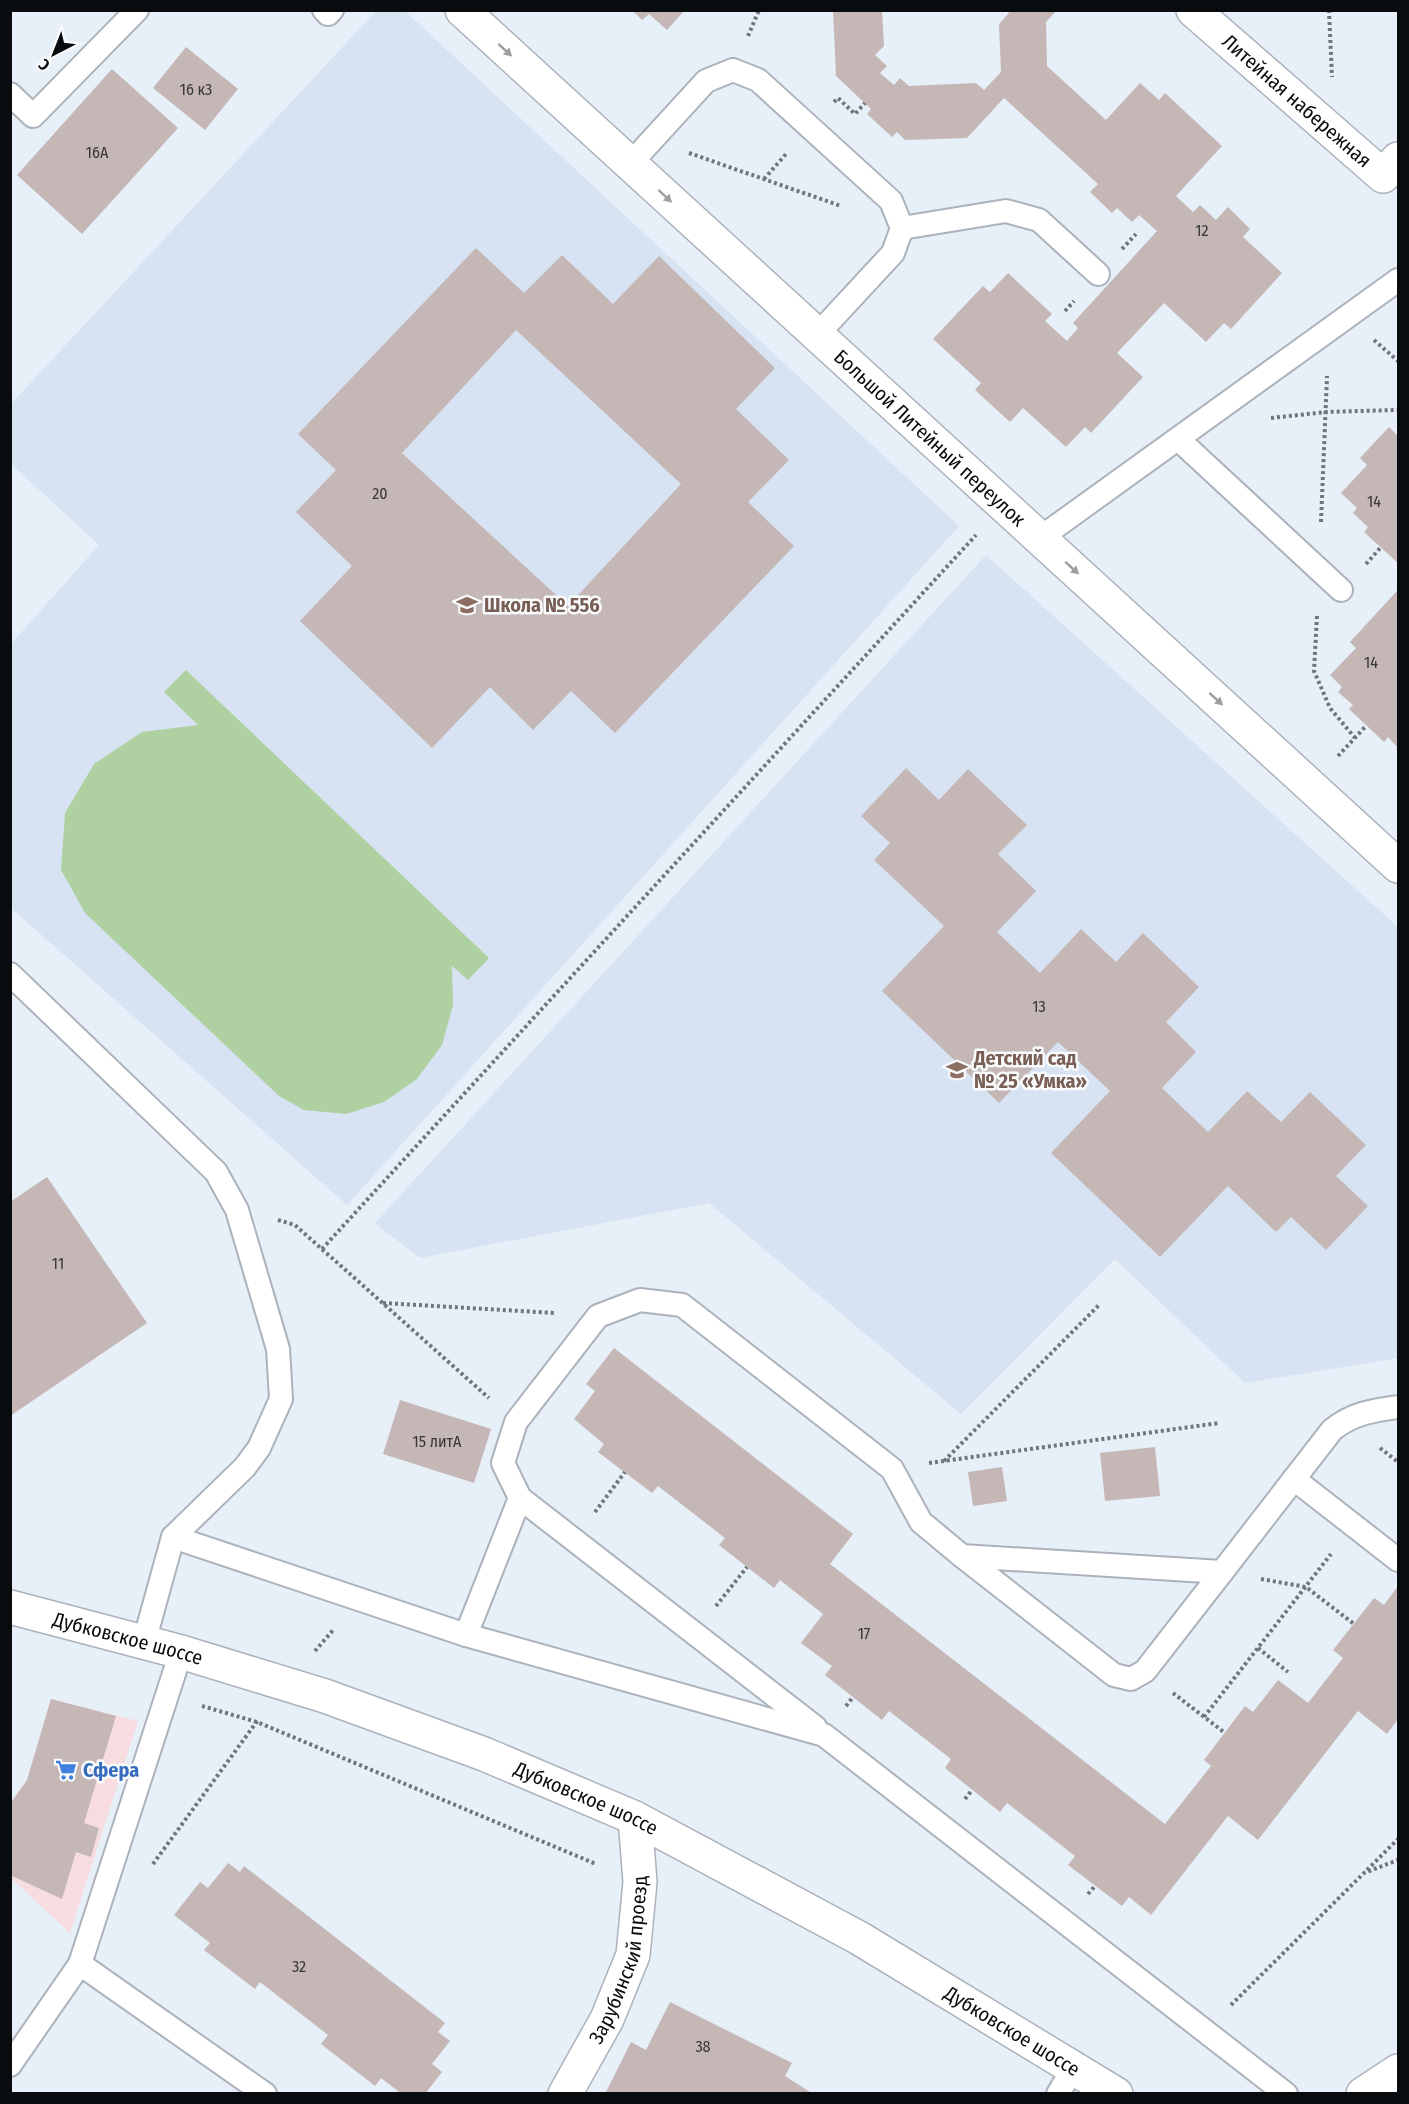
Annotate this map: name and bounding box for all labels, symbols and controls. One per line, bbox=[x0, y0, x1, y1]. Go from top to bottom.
north arrow bbox=[24, 24, 84, 84]
street label: Литейная набережная bbox=[1217, 29, 1376, 172]
one-way arrow bbox=[497, 43, 512, 56]
text: С bbox=[34, 55, 54, 75]
house number: 16 к3 bbox=[180, 80, 212, 99]
house number: 16А bbox=[86, 143, 109, 162]
one-way arrow bbox=[657, 188, 671, 202]
house number: 12 bbox=[1195, 221, 1209, 240]
street label: Большой Литейный переулок bbox=[829, 344, 1031, 532]
house number: 20 bbox=[372, 484, 388, 503]
house number: 14 bbox=[1367, 492, 1381, 511]
one-way arrow bbox=[1065, 561, 1080, 575]
school or university icon: Школа № 556 bbox=[455, 593, 479, 617]
place label: Школа № 556 bbox=[484, 593, 600, 617]
house number: 14 bbox=[1364, 653, 1378, 672]
one-way arrow bbox=[1209, 692, 1224, 706]
house number: 13 bbox=[1032, 997, 1046, 1016]
place label: Детский сад № 25 «Умка» bbox=[973, 1046, 1087, 1093]
school or university icon: Детский сад № 25 «Умка» bbox=[945, 1058, 969, 1082]
house number: 11 bbox=[52, 1254, 64, 1273]
house number: 15 литА bbox=[412, 1432, 462, 1451]
street label: Дубковское шоссе bbox=[49, 1607, 206, 1670]
house number: 17 bbox=[858, 1624, 871, 1643]
street label: Дубковское шоссе bbox=[510, 1756, 662, 1840]
supermarket icon: Сфера bbox=[54, 1758, 78, 1782]
place label: Сфера bbox=[83, 1758, 139, 1782]
street label: Зарубинский проезд bbox=[584, 1875, 652, 2048]
house number: 32 bbox=[292, 1957, 306, 1976]
street label: Дубковское шоссе bbox=[939, 1980, 1084, 2081]
house number: 38 bbox=[695, 2037, 711, 2056]

